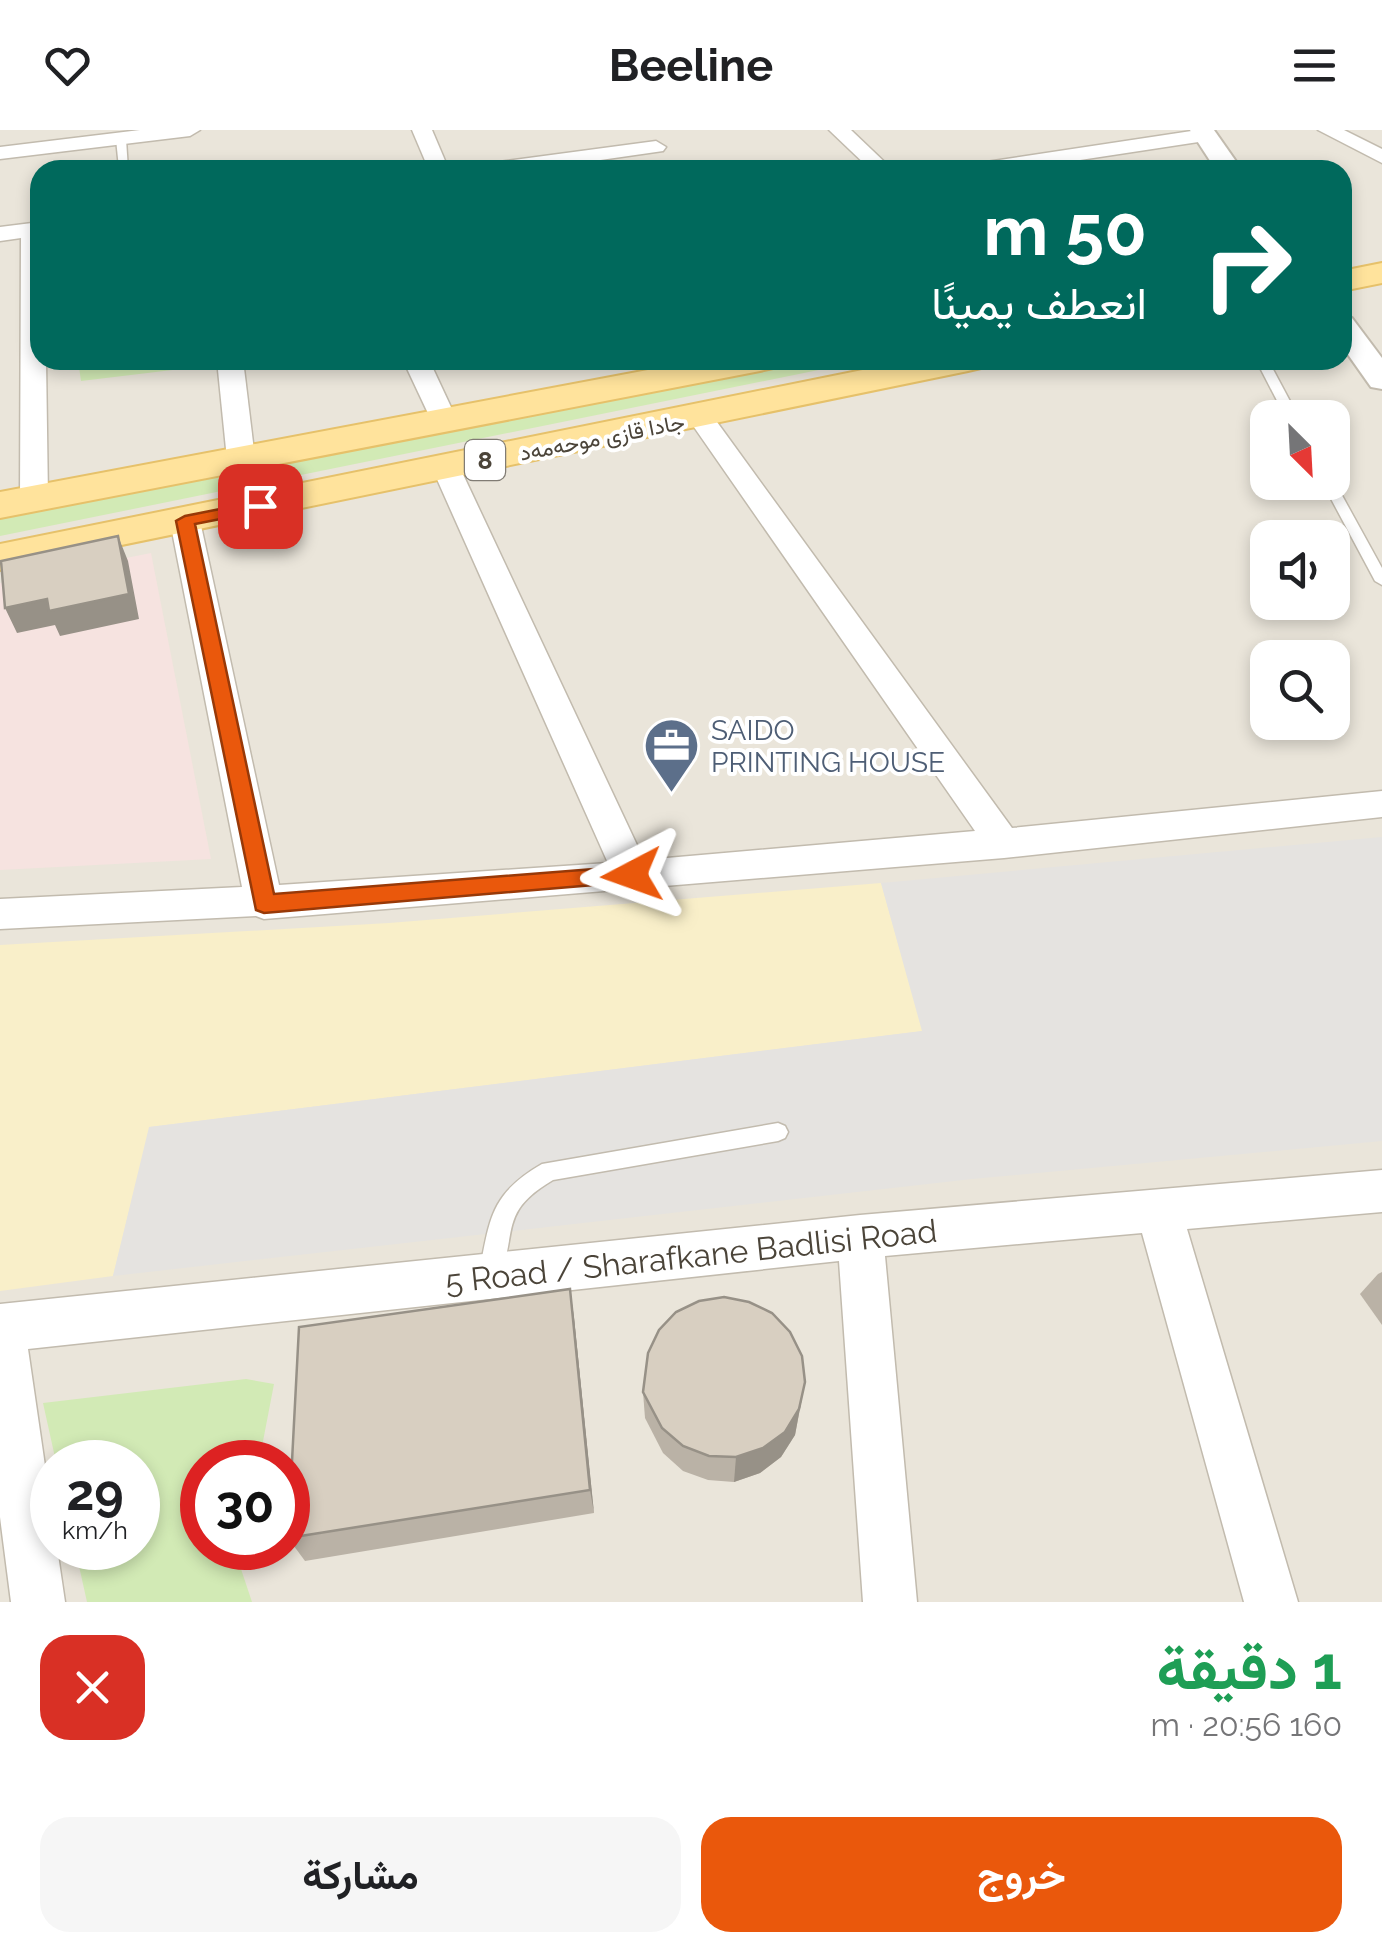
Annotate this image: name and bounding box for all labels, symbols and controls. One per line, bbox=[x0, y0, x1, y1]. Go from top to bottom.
icon: heart bbox=[40, 38, 95, 93]
icon: menu bbox=[1287, 38, 1342, 93]
text: Beeline bbox=[609, 39, 773, 92]
text: 50 m bbox=[983, 189, 1147, 271]
icon: right bbox=[1182, 200, 1312, 330]
text: انعطف يمينًا bbox=[931, 277, 1147, 330]
north arrow bbox=[1250, 400, 1350, 500]
map controls bbox=[1250, 400, 1350, 740]
street label: جادا قازی موحەمەد bbox=[517, 408, 687, 467]
road number: 8 bbox=[465, 440, 505, 480]
pin bbox=[218, 464, 303, 549]
icon: arrive bbox=[233, 479, 288, 534]
button: sound bbox=[1250, 520, 1350, 620]
button: search bbox=[1250, 640, 1350, 740]
place label: SAIDO PRINTING HOUSE bbox=[711, 714, 945, 779]
office icon: SAIDO PRINTING HOUSE bbox=[642, 716, 702, 795]
position arrow bbox=[580, 823, 684, 927]
street label: 5 Road / Sharafkane Badlisi Road bbox=[443, 1212, 939, 1300]
speed limit sign: 30 bbox=[180, 1440, 310, 1570]
text: 29 bbox=[66, 1463, 124, 1522]
text: km/h bbox=[62, 1515, 128, 1545]
text: 1 دقيقة bbox=[1156, 1633, 1342, 1703]
button: close bbox=[40, 1635, 145, 1740]
text: 160 m · 20:56 bbox=[1150, 1706, 1342, 1743]
button: مشاركة bbox=[40, 1817, 681, 1932]
button: خروج bbox=[701, 1817, 1342, 1932]

